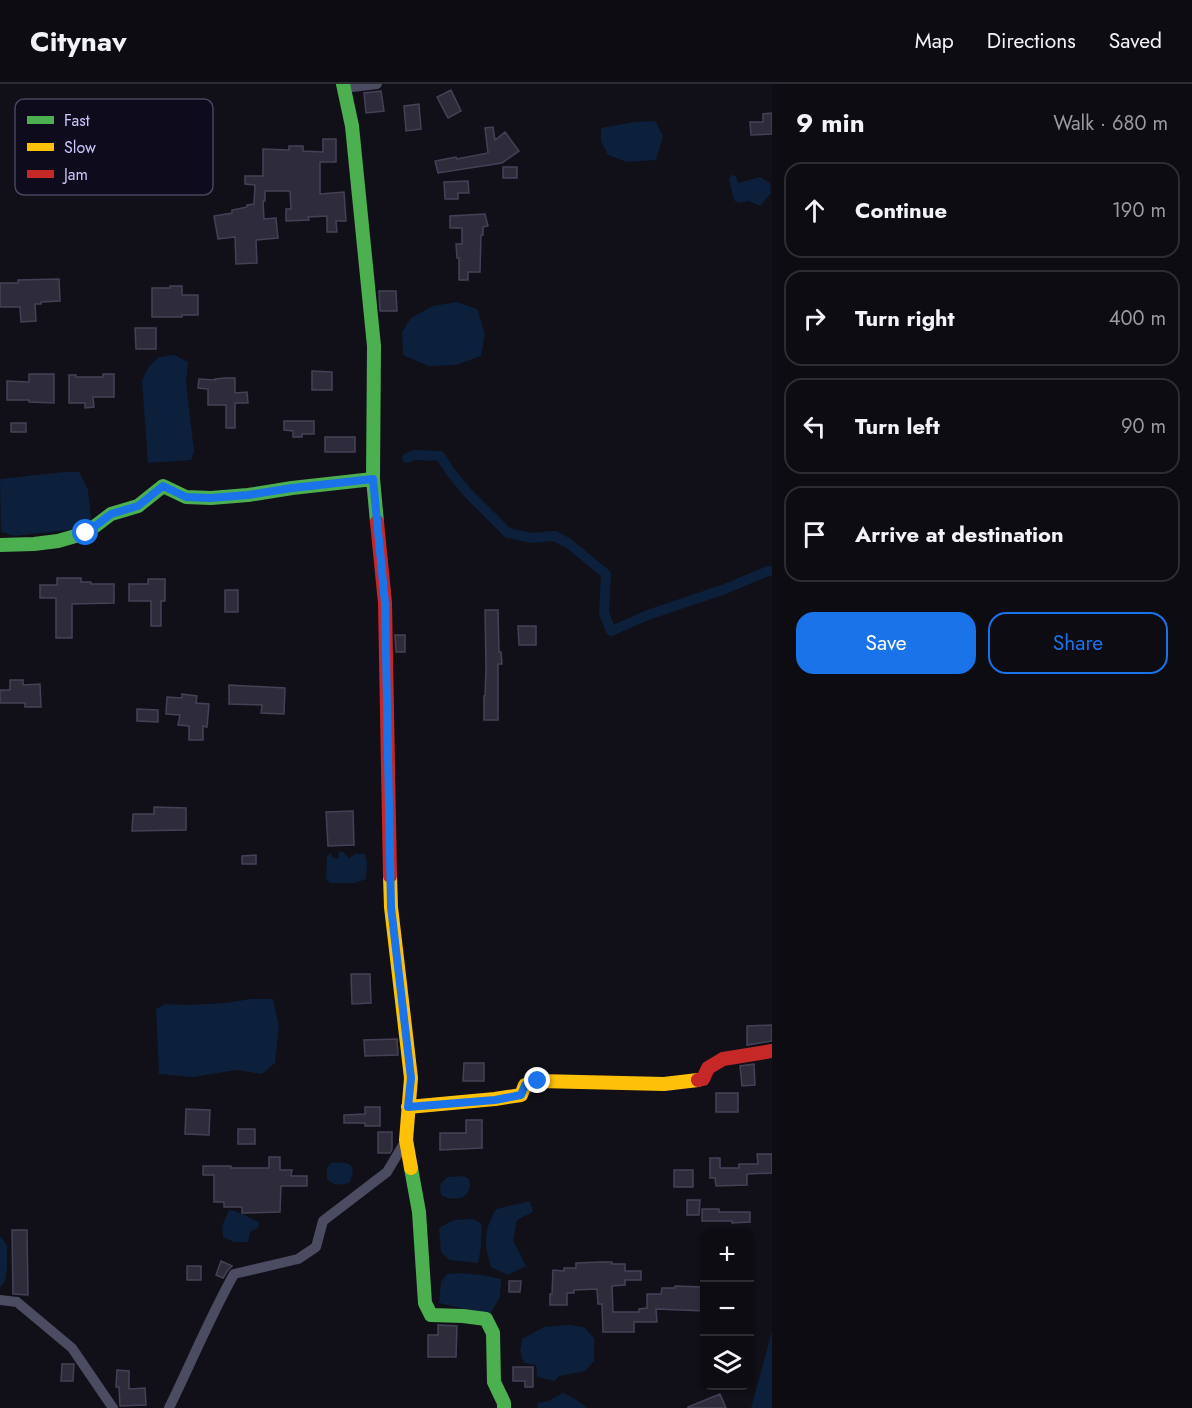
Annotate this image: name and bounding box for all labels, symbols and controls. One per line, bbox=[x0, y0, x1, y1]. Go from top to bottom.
text: Citynav bbox=[30, 21, 127, 62]
text: Map bbox=[915, 26, 954, 56]
text: Directions bbox=[987, 26, 1076, 56]
text: Saved bbox=[1109, 26, 1162, 56]
legend bbox=[15, 99, 213, 195]
text: 9 min bbox=[796, 104, 865, 142]
text: Fast bbox=[64, 109, 90, 132]
text: Walk · 680 m bbox=[1053, 109, 1168, 138]
text: Slow bbox=[64, 136, 96, 159]
text: Jam bbox=[62, 163, 88, 186]
icon: ahead bbox=[798, 194, 831, 227]
text: Continue bbox=[855, 194, 947, 226]
text: 190 m bbox=[1112, 196, 1166, 225]
icon: right bbox=[798, 302, 831, 335]
text: Turn right bbox=[855, 302, 955, 334]
text: 400 m bbox=[1109, 304, 1166, 333]
icon: left bbox=[798, 410, 831, 443]
text: Turn left bbox=[855, 410, 940, 442]
text: 90 m bbox=[1121, 412, 1166, 441]
icon: arrive bbox=[798, 518, 831, 551]
text: Arrive at destination bbox=[855, 518, 1064, 550]
route start bbox=[72, 519, 98, 545]
button: Save bbox=[796, 612, 976, 674]
button: Share bbox=[988, 612, 1168, 674]
route end bbox=[524, 1067, 550, 1093]
map controls bbox=[700, 1228, 754, 1390]
button: + bbox=[700, 1228, 754, 1282]
button: − bbox=[700, 1282, 754, 1336]
button: layers bbox=[700, 1336, 754, 1390]

